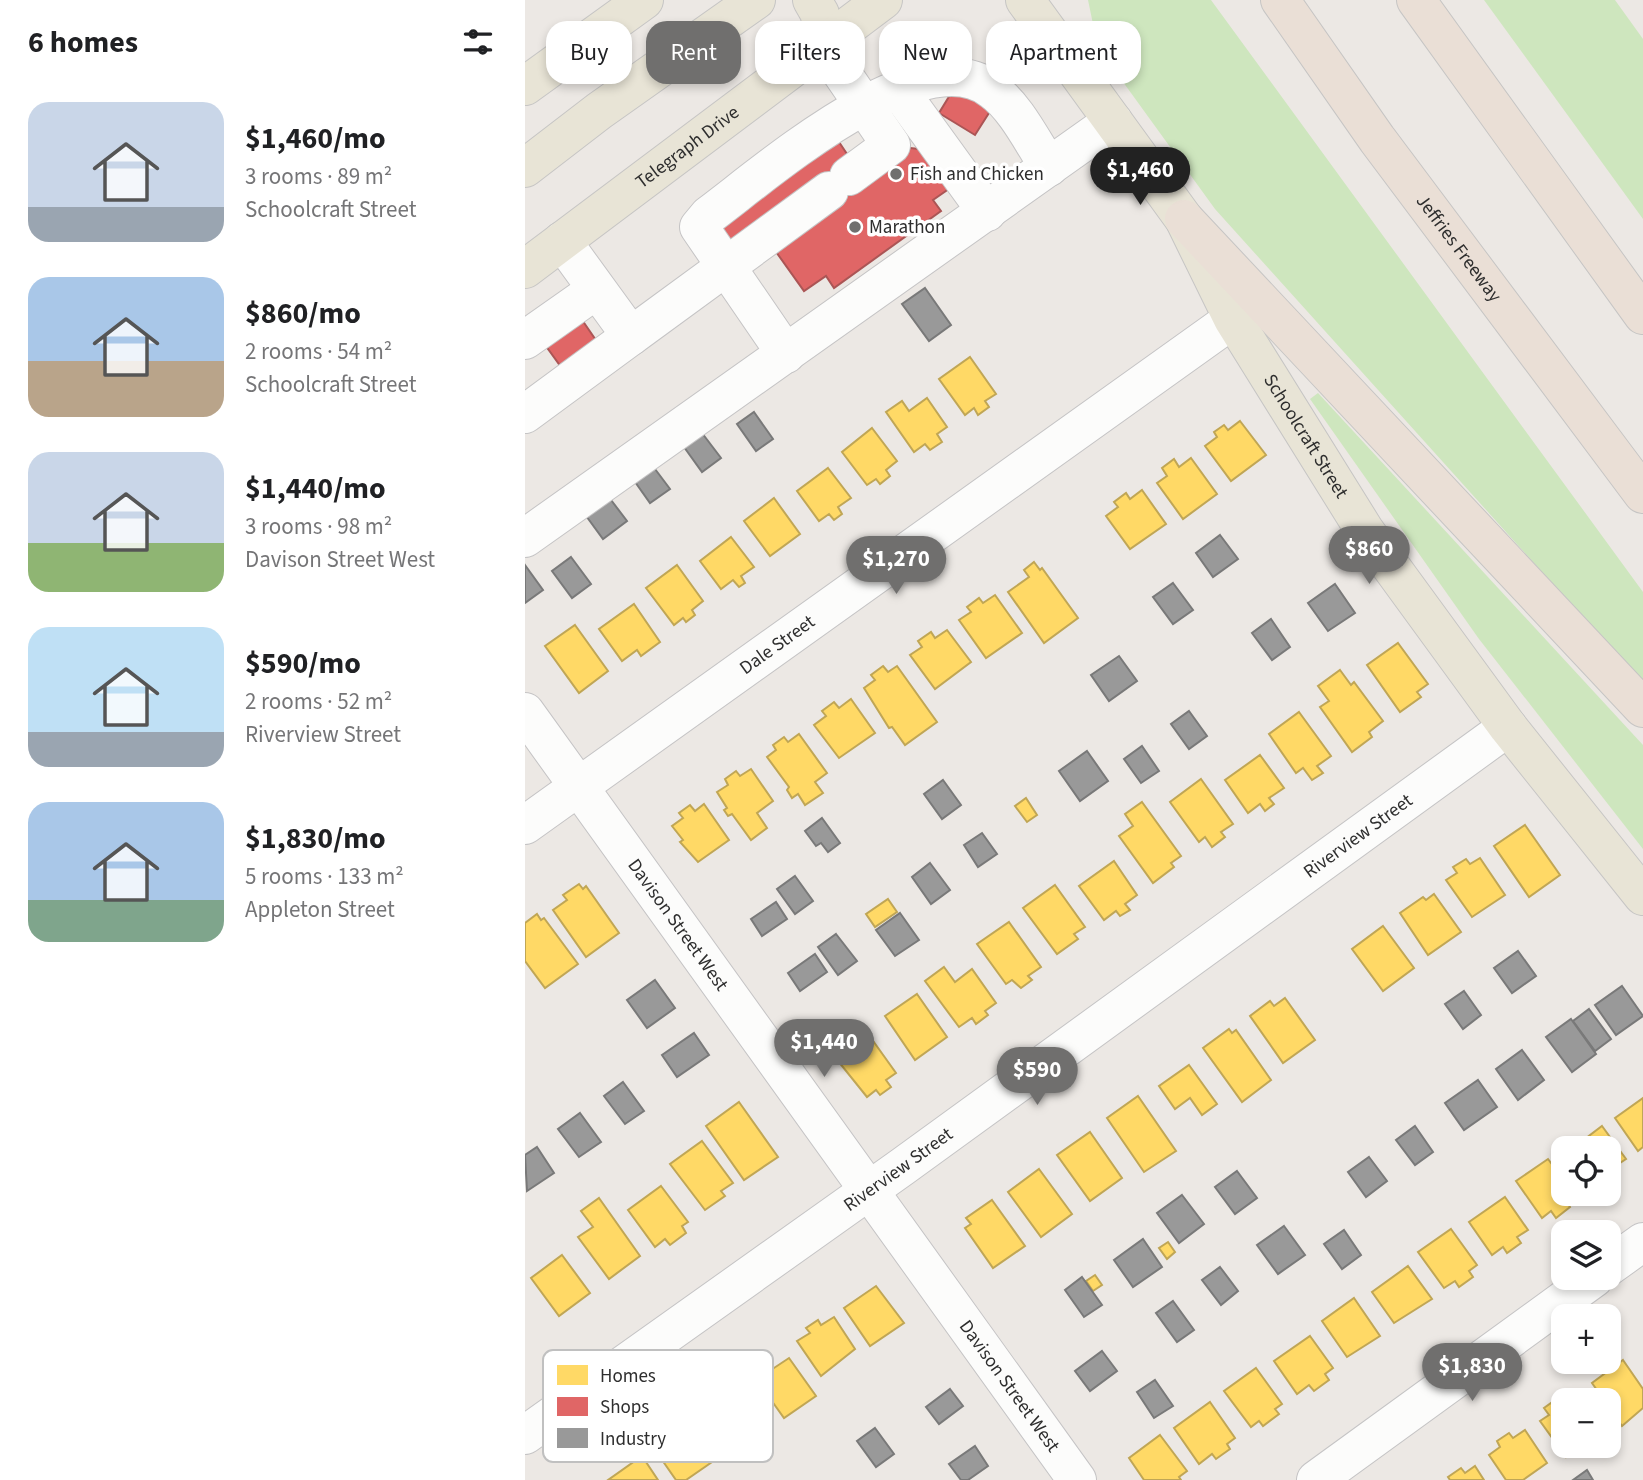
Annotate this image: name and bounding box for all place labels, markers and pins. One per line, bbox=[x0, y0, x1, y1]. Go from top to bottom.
pin: $1,460 bbox=[1083, 148, 1197, 207]
place label: Fish and Chicken bbox=[910, 161, 1044, 188]
marker: Fish and Chicken bbox=[888, 166, 904, 182]
place label: Marathon bbox=[869, 214, 945, 241]
marker: Marathon bbox=[847, 219, 863, 235]
pin: $860 bbox=[1328, 526, 1410, 586]
pin: $1,270 bbox=[839, 536, 953, 596]
pin: $1,440 bbox=[767, 1020, 881, 1079]
pin: $590 bbox=[996, 1048, 1078, 1107]
pin: $1,830 bbox=[1415, 1344, 1529, 1403]

